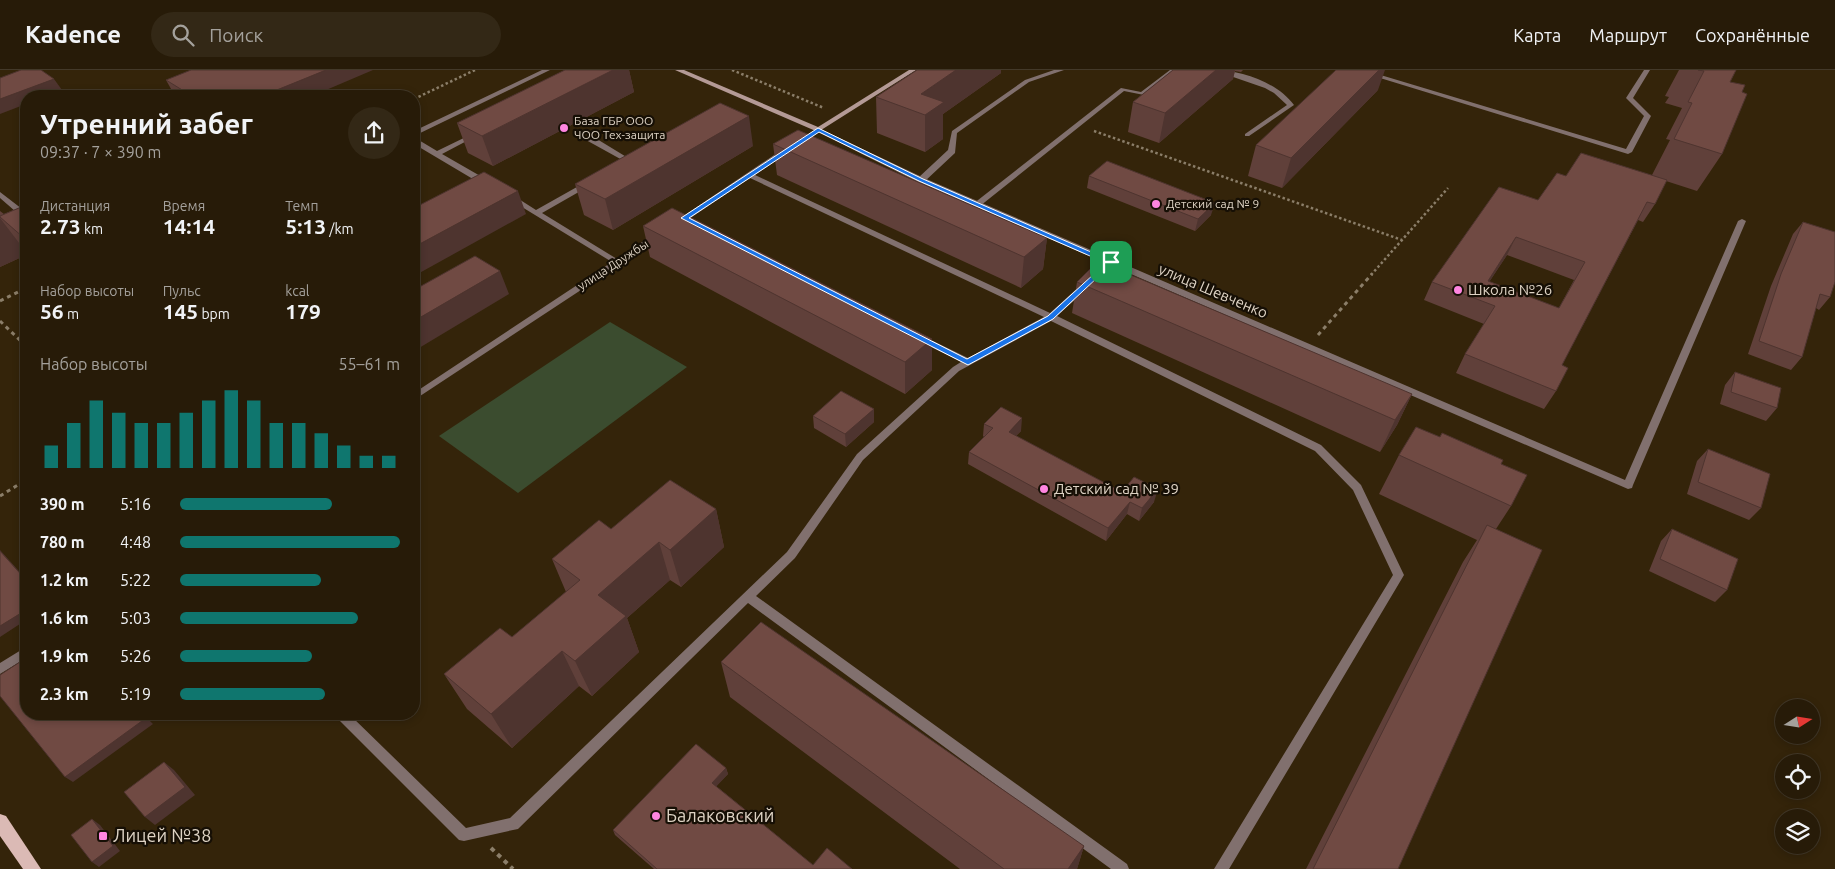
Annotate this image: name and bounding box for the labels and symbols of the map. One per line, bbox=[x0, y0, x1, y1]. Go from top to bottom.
place label: База ГБР ООО ЧОО Тех-защита bbox=[574, 114, 665, 141]
marker: База ГБР ООО ЧОО Тех-защита bbox=[558, 122, 570, 134]
place label: Детский сад № 9 bbox=[1166, 197, 1259, 210]
marker: Детский сад № 9 bbox=[1150, 198, 1162, 210]
street label: улица Дружбы bbox=[575, 237, 650, 292]
pin bbox=[1090, 241, 1132, 283]
street label: улица Шевченко bbox=[1156, 260, 1270, 321]
place label: Школа №26 bbox=[1468, 281, 1552, 298]
marker: Школа №26 bbox=[1452, 284, 1464, 296]
place label: Детский сад № 39 bbox=[1054, 480, 1179, 497]
marker: Детский сад № 39 bbox=[1038, 483, 1050, 495]
north arrow bbox=[1775, 699, 1820, 744]
place label: Балаковский bbox=[666, 805, 774, 825]
marker: Балаковский bbox=[650, 810, 662, 822]
place label: Лицей №38 bbox=[113, 825, 211, 845]
marker: Лицей №38 bbox=[97, 830, 109, 842]

